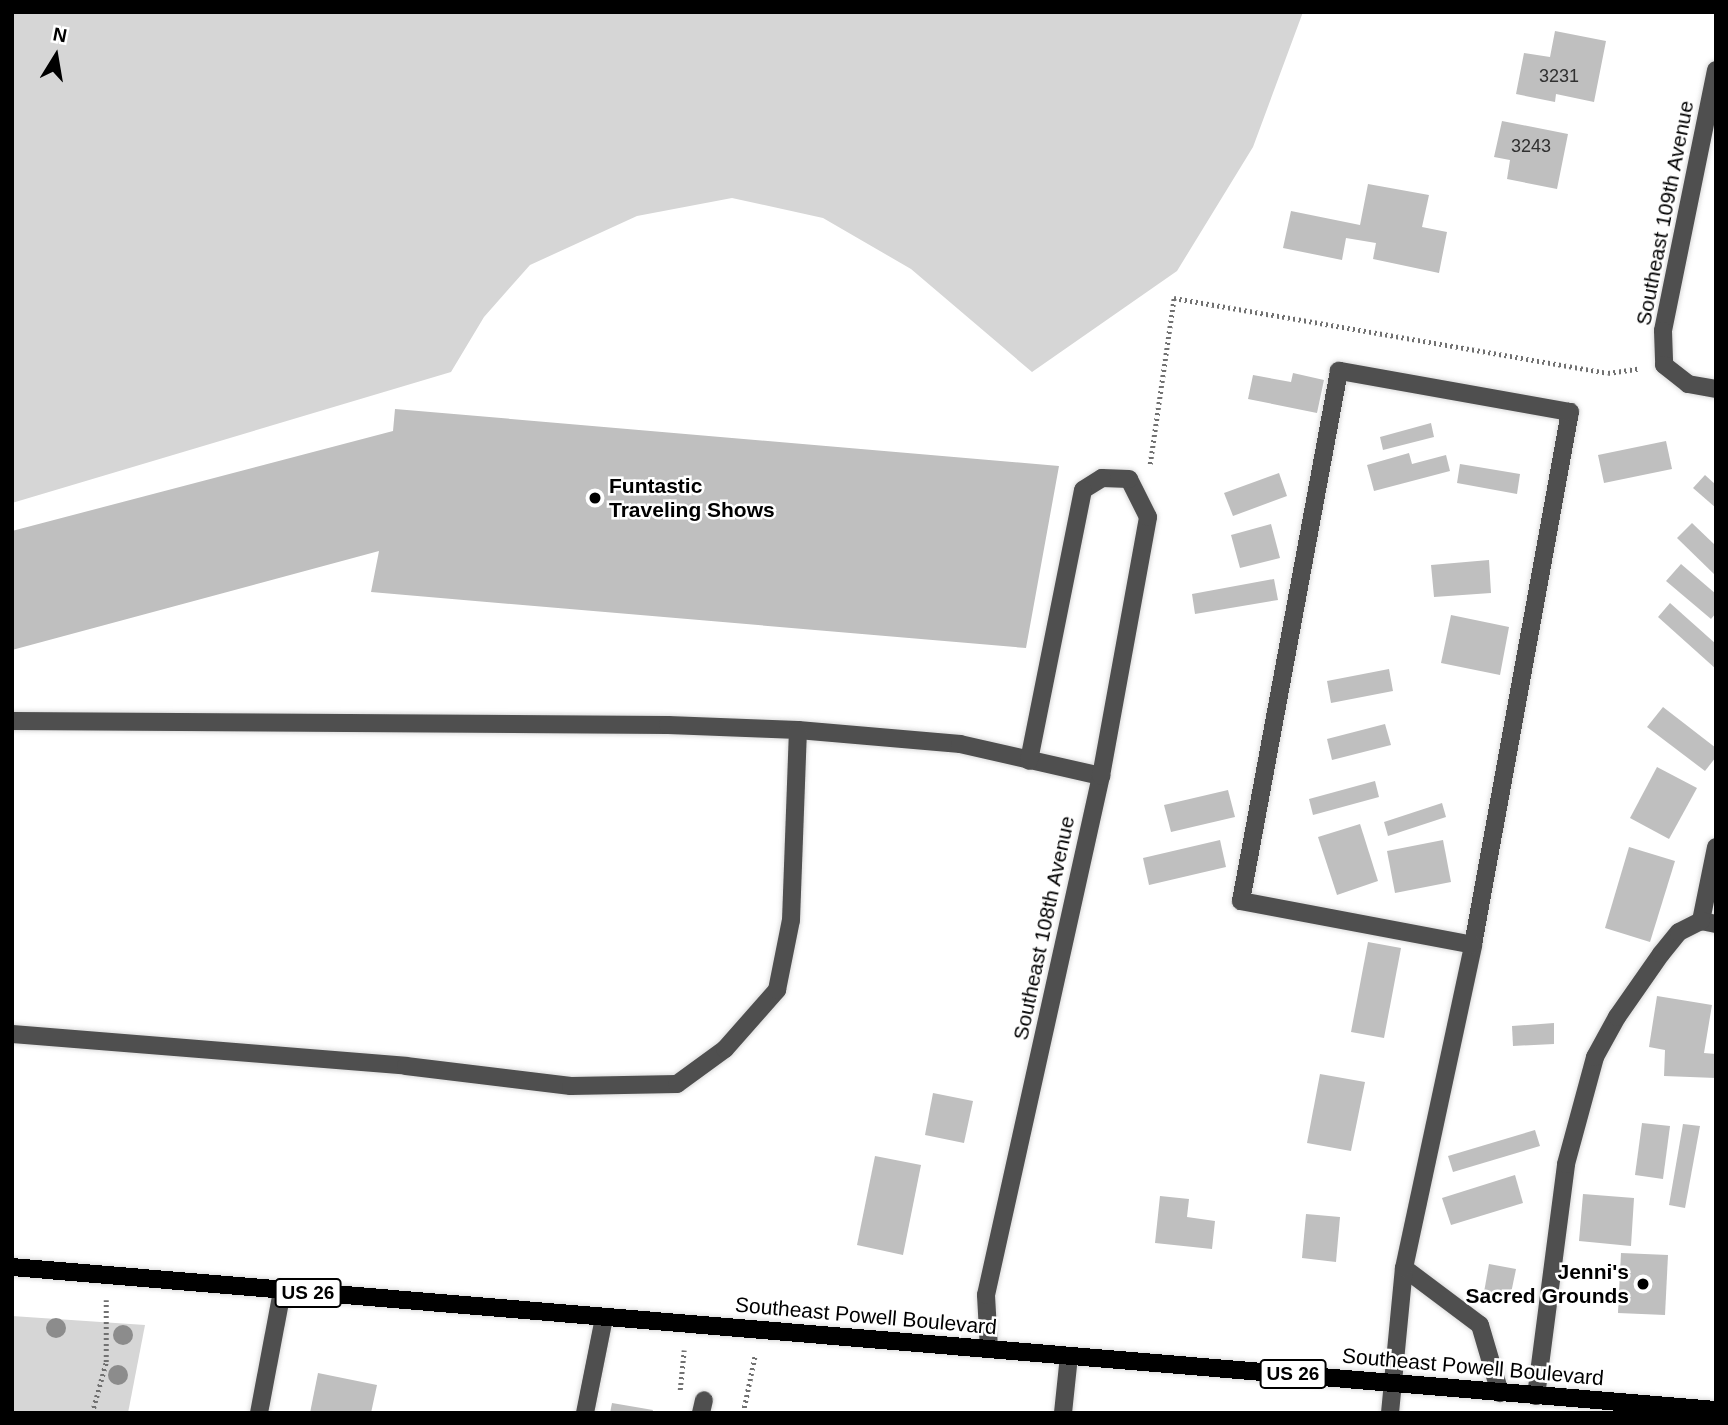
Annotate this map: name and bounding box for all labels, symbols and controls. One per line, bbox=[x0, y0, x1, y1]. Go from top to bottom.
north arrow bbox=[21, 21, 91, 91]
text: N bbox=[51, 23, 69, 47]
house number: 3231 bbox=[1539, 65, 1579, 87]
street label: Southeast 109th Avenue bbox=[1631, 98, 1699, 328]
house number: 3243 bbox=[1511, 135, 1551, 157]
place label: Funtastic Traveling Shows bbox=[609, 473, 775, 523]
marker: Funtastic Traveling Shows bbox=[587, 490, 603, 506]
street label: Southeast 108th Avenue bbox=[1008, 813, 1080, 1043]
place label: Jenni's Sacred Grounds bbox=[1466, 1259, 1629, 1309]
marker: Jenni's Sacred Grounds bbox=[1635, 1276, 1651, 1292]
road number: US 26 bbox=[273, 1278, 343, 1308]
street label: Southeast Powell Boulevard bbox=[734, 1292, 998, 1340]
street label: Southeast Powell Boulevard bbox=[1341, 1343, 1605, 1391]
road number: US 26 bbox=[1258, 1358, 1328, 1390]

